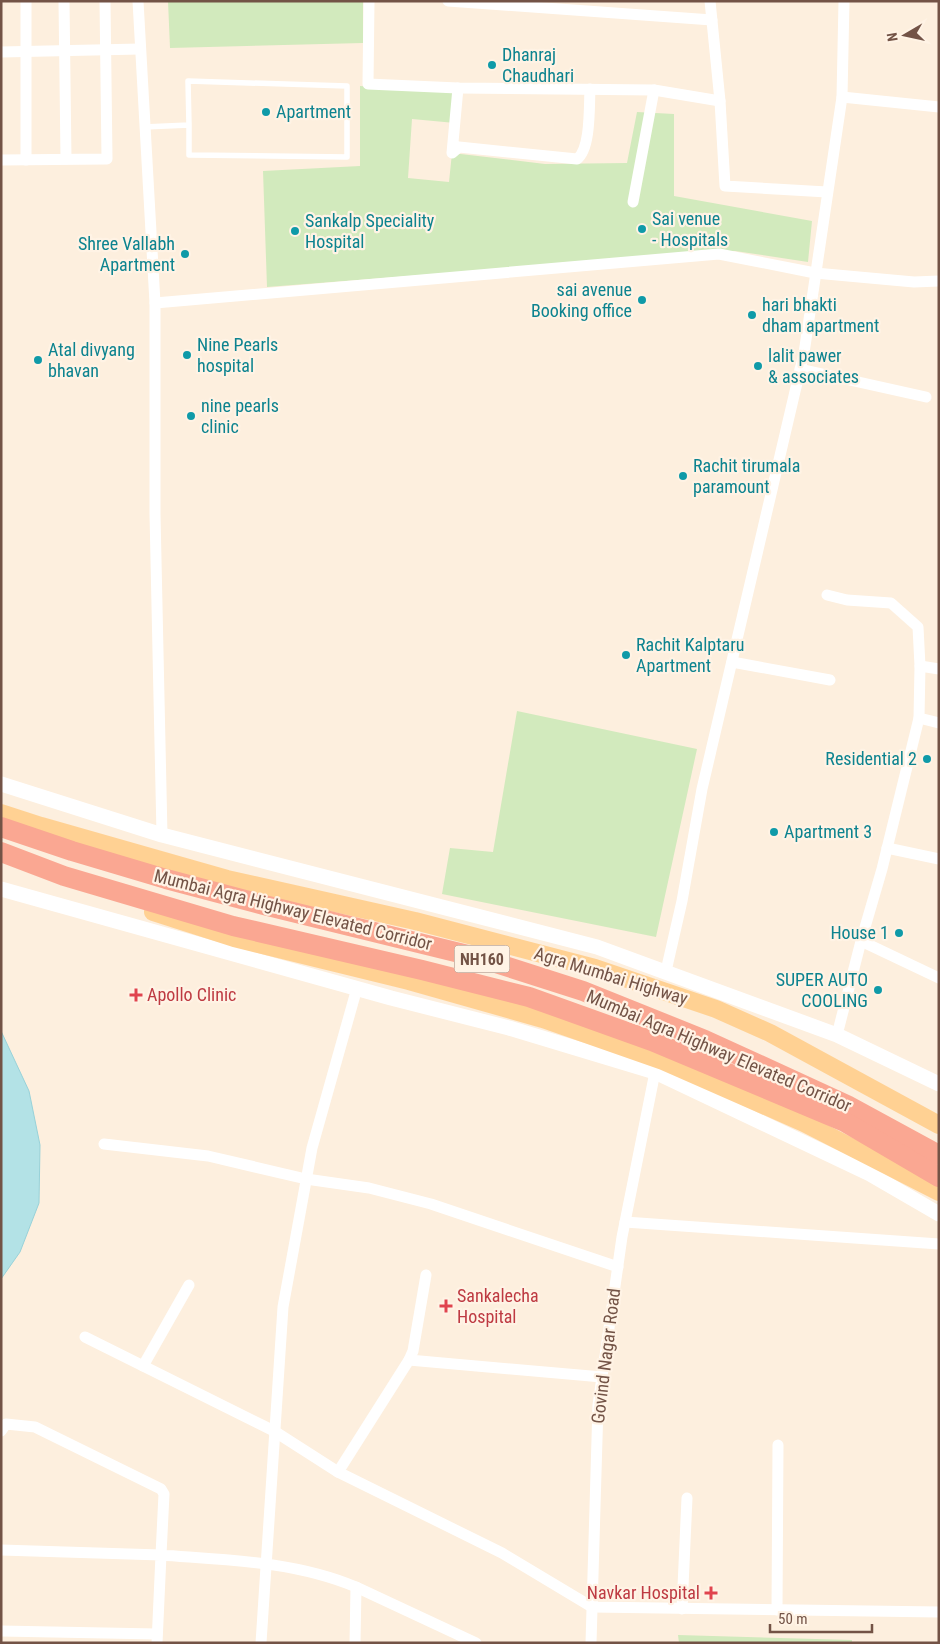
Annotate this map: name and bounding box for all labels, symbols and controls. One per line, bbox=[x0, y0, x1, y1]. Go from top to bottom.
north arrow bbox=[880, 10, 930, 60]
text: N bbox=[884, 32, 901, 43]
place label: Dhanraj Chaudhari bbox=[502, 44, 574, 86]
marker: Dhanraj Chaudhari bbox=[486, 59, 498, 71]
place label: Apartment bbox=[276, 101, 351, 122]
marker: Apartment bbox=[260, 106, 272, 118]
place label: Sai venue - Hospitals bbox=[652, 208, 728, 250]
place label: Sankalp Speciality Hospital bbox=[305, 210, 435, 252]
marker: Sai venue - Hospitals bbox=[636, 223, 648, 235]
marker: Sankalp Speciality Hospital bbox=[289, 225, 301, 237]
place label: Shree Vallabh Apartment bbox=[78, 233, 175, 275]
marker: Shree Vallabh Apartment bbox=[179, 248, 191, 260]
place label: sai avenue Booking office bbox=[531, 279, 632, 321]
marker: sai avenue Booking office bbox=[636, 294, 648, 306]
place label: hari bhakti dham apartment bbox=[762, 294, 879, 336]
marker: hari bhakti dham apartment bbox=[746, 309, 758, 321]
place label: Nine Pearls hospital bbox=[197, 334, 278, 376]
place label: Atal divyang bhavan bbox=[48, 339, 135, 381]
place label: lalit pawer & associates bbox=[768, 345, 859, 387]
marker: Nine Pearls hospital bbox=[181, 349, 193, 361]
marker: Atal divyang bhavan bbox=[32, 354, 44, 366]
marker: lalit pawer & associates bbox=[752, 360, 764, 372]
place label: nine pearls clinic bbox=[201, 395, 279, 437]
marker: nine pearls clinic bbox=[185, 410, 197, 422]
place label: Rachit tirumala paramount bbox=[693, 455, 800, 497]
marker: Rachit tirumala paramount bbox=[677, 470, 689, 482]
place label: Rachit Kalptaru Apartment bbox=[636, 634, 744, 676]
marker: Rachit Kalptaru Apartment bbox=[620, 649, 632, 661]
place label: Residential 2 bbox=[825, 748, 917, 769]
marker: Residential 2 bbox=[921, 753, 933, 765]
place label: Apartment 3 bbox=[784, 821, 872, 842]
marker: Apartment 3 bbox=[768, 826, 780, 838]
street label: Mumbai Agra Highway Elevated Corridor bbox=[152, 865, 435, 954]
place label: House 1 bbox=[830, 922, 889, 943]
marker: House 1 bbox=[893, 927, 905, 939]
street label: Agra Mumbai Highway bbox=[532, 942, 691, 1009]
road number: NH160 bbox=[454, 946, 510, 972]
place label: SUPER AUTO COOLING bbox=[776, 969, 868, 1011]
place label: Apollo Clinic bbox=[147, 984, 236, 1005]
marker: SUPER AUTO COOLING bbox=[872, 984, 884, 996]
street label: Mumbai Agra Highway Elevated Corridor bbox=[584, 985, 855, 1116]
marker: Apollo Clinic bbox=[129, 988, 143, 1002]
place label: Sankalecha Hospital bbox=[457, 1285, 539, 1327]
street label: Govind Nagar Road bbox=[587, 1287, 624, 1425]
marker: Sankalecha Hospital bbox=[439, 1299, 453, 1313]
place label: Navkar Hospital bbox=[587, 1582, 700, 1603]
marker: Navkar Hospital bbox=[704, 1586, 718, 1600]
scale bar bbox=[770, 1602, 872, 1634]
text: 50 m bbox=[778, 1610, 808, 1628]

